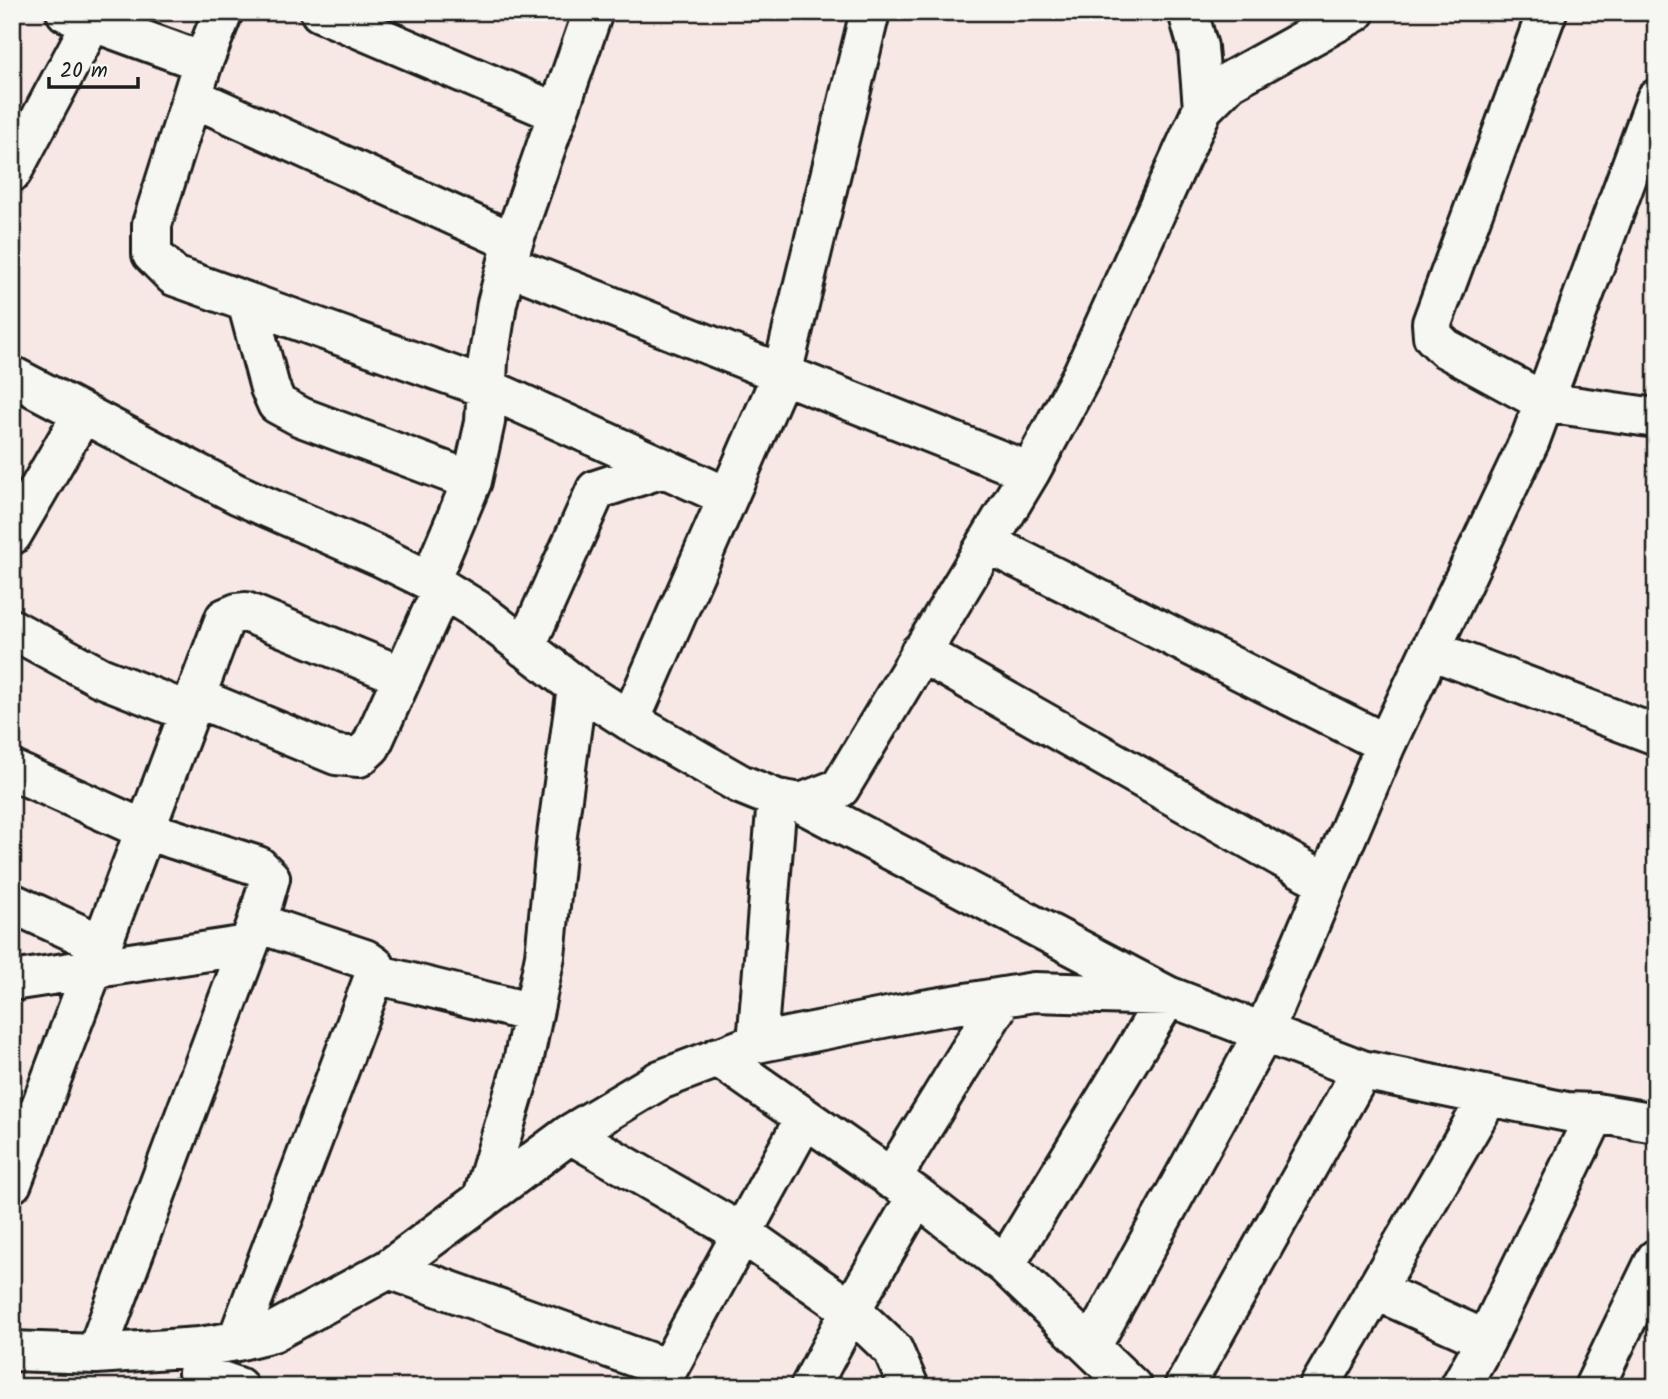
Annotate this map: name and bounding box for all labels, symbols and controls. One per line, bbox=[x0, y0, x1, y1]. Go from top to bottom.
scale bar bbox=[49, 46, 138, 90]
text: 20 m bbox=[60, 55, 108, 88]

